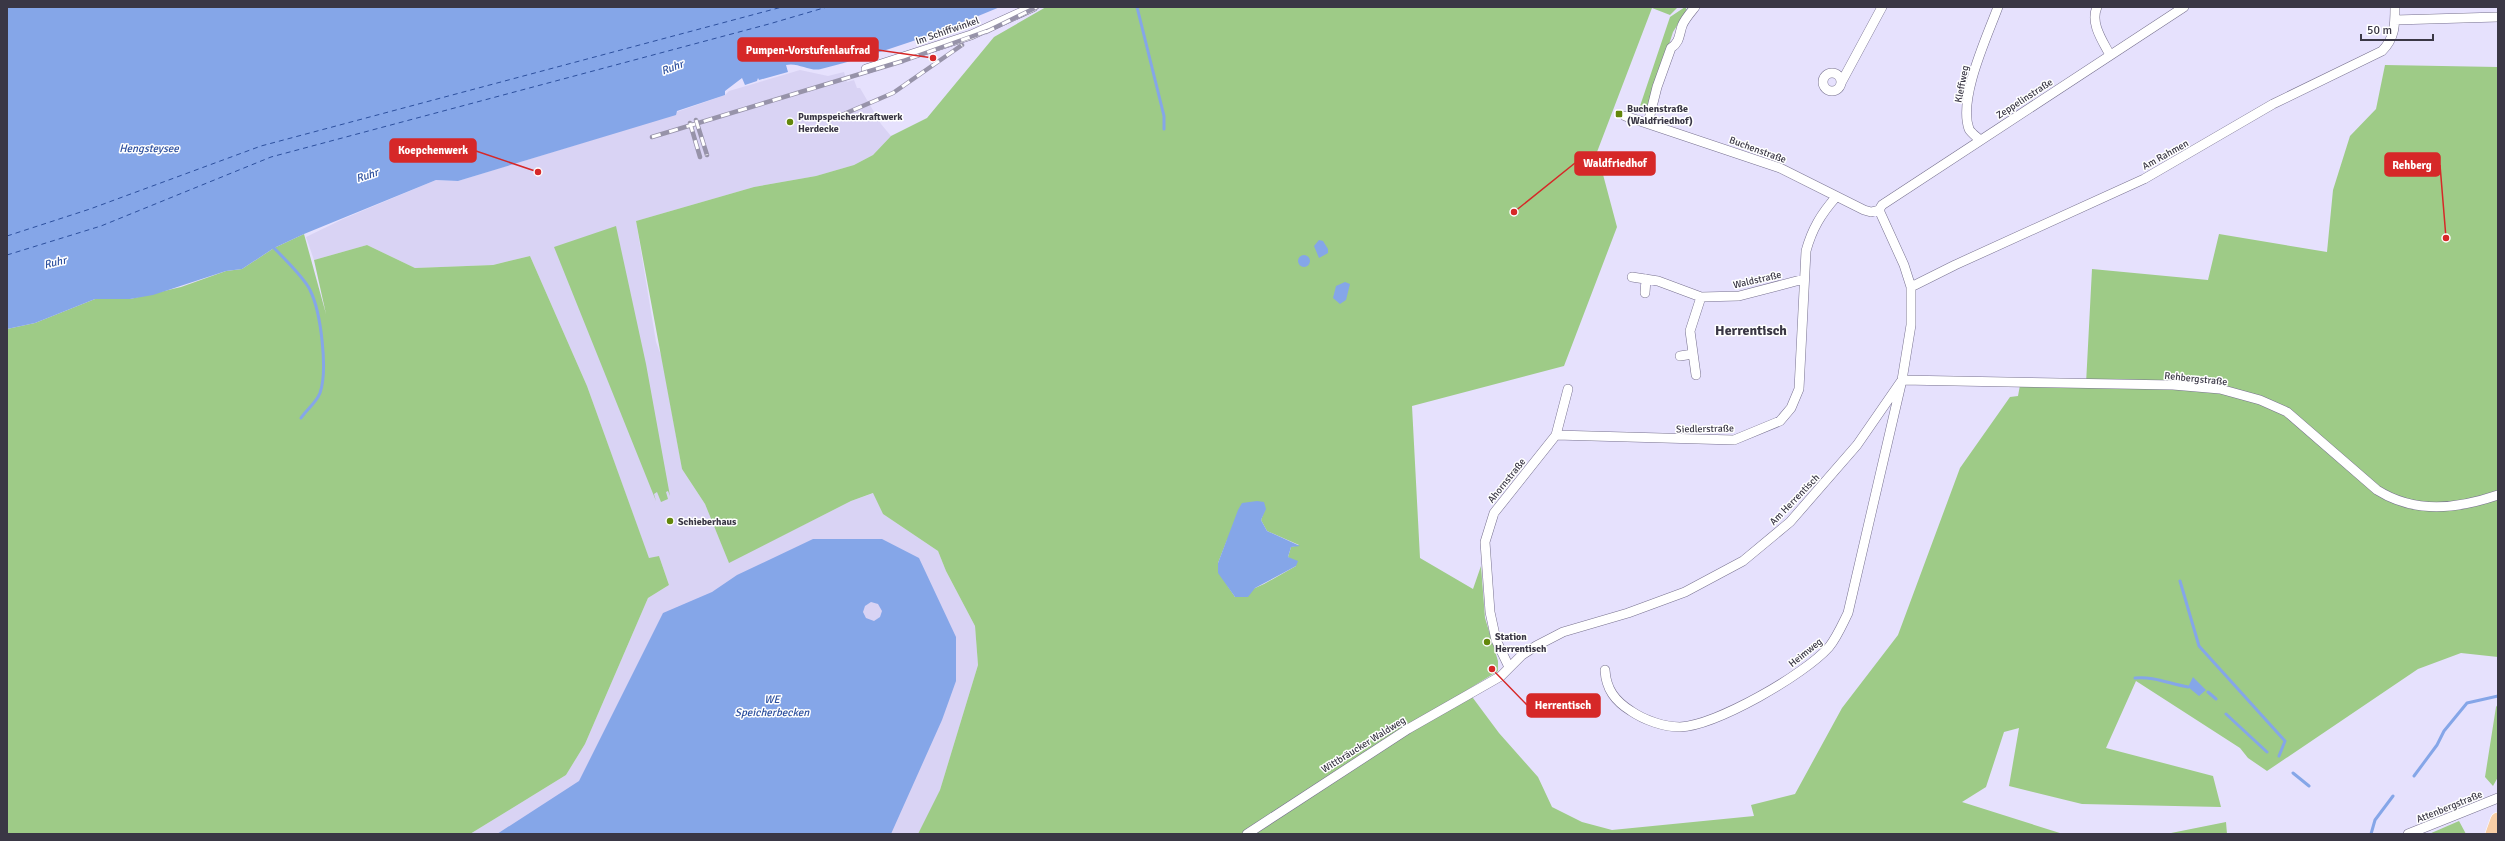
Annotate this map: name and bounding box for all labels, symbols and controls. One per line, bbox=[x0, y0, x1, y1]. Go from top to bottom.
street label: Im Schiffwinkel bbox=[914, 14, 981, 47]
scale bar bbox=[2361, 16, 2433, 42]
text: 50 m bbox=[2367, 23, 2392, 38]
callout: Pumpen-Vorstufenlaufrad bbox=[738, 38, 878, 61]
text: Pumpen-Vorstufenlaufrad bbox=[746, 44, 870, 57]
water label: Ruhr bbox=[659, 57, 687, 78]
street label: Kleffweg bbox=[1952, 64, 1971, 104]
street label: Zeppelinstraße bbox=[1994, 76, 2055, 122]
place label: Buchenstraße (Waldfriedhof) bbox=[1627, 103, 1693, 127]
marker: Buchenstraße (Waldfriedhof) bbox=[1614, 109, 1624, 119]
place label: Pumpspeicherkraftwerk Herdecke bbox=[798, 111, 903, 135]
marker: Pumpspeicherkraftwerk Herdecke bbox=[785, 117, 795, 127]
street label: Buchenstraße bbox=[1727, 134, 1788, 166]
street label: Am Rahmen bbox=[2140, 137, 2191, 173]
callout: Koepchenwerk bbox=[390, 139, 476, 162]
water label: Hengsteysee bbox=[119, 142, 179, 155]
text: Koepchenwerk bbox=[398, 144, 468, 157]
callout: Waldfriedhof bbox=[1575, 152, 1655, 175]
callout: Rehberg bbox=[2385, 153, 2440, 176]
text: Waldfriedhof bbox=[1583, 157, 1648, 170]
text: Rehberg bbox=[2392, 159, 2432, 172]
water label: Ruhr bbox=[354, 165, 382, 185]
water label: Ruhr bbox=[43, 253, 69, 272]
street label: Waldstraße bbox=[1732, 269, 1783, 291]
district label: Herrentisch bbox=[1715, 322, 1787, 339]
street label: Rehbergstraße bbox=[2164, 370, 2228, 388]
street label: Siedlerstraße bbox=[1676, 422, 1734, 436]
street label: Ahornstraße bbox=[1485, 456, 1528, 505]
street label: Am Herrentisch bbox=[1767, 472, 1822, 528]
marker: Schieberhaus bbox=[665, 516, 675, 526]
place label: Schieberhaus bbox=[678, 516, 737, 528]
place label: Station Herrentisch bbox=[1495, 631, 1547, 655]
street label: Heimweg bbox=[1786, 636, 1825, 670]
marker: Station Herrentisch bbox=[1482, 637, 1492, 647]
water label: WE Speicherbecken bbox=[735, 693, 810, 719]
callout: Herrentisch bbox=[1527, 694, 1600, 717]
text: Herrentisch bbox=[1535, 699, 1591, 712]
street label: Wittbräucker Waldweg bbox=[1319, 714, 1408, 776]
street label: Attenbergstraße bbox=[2415, 788, 2484, 826]

